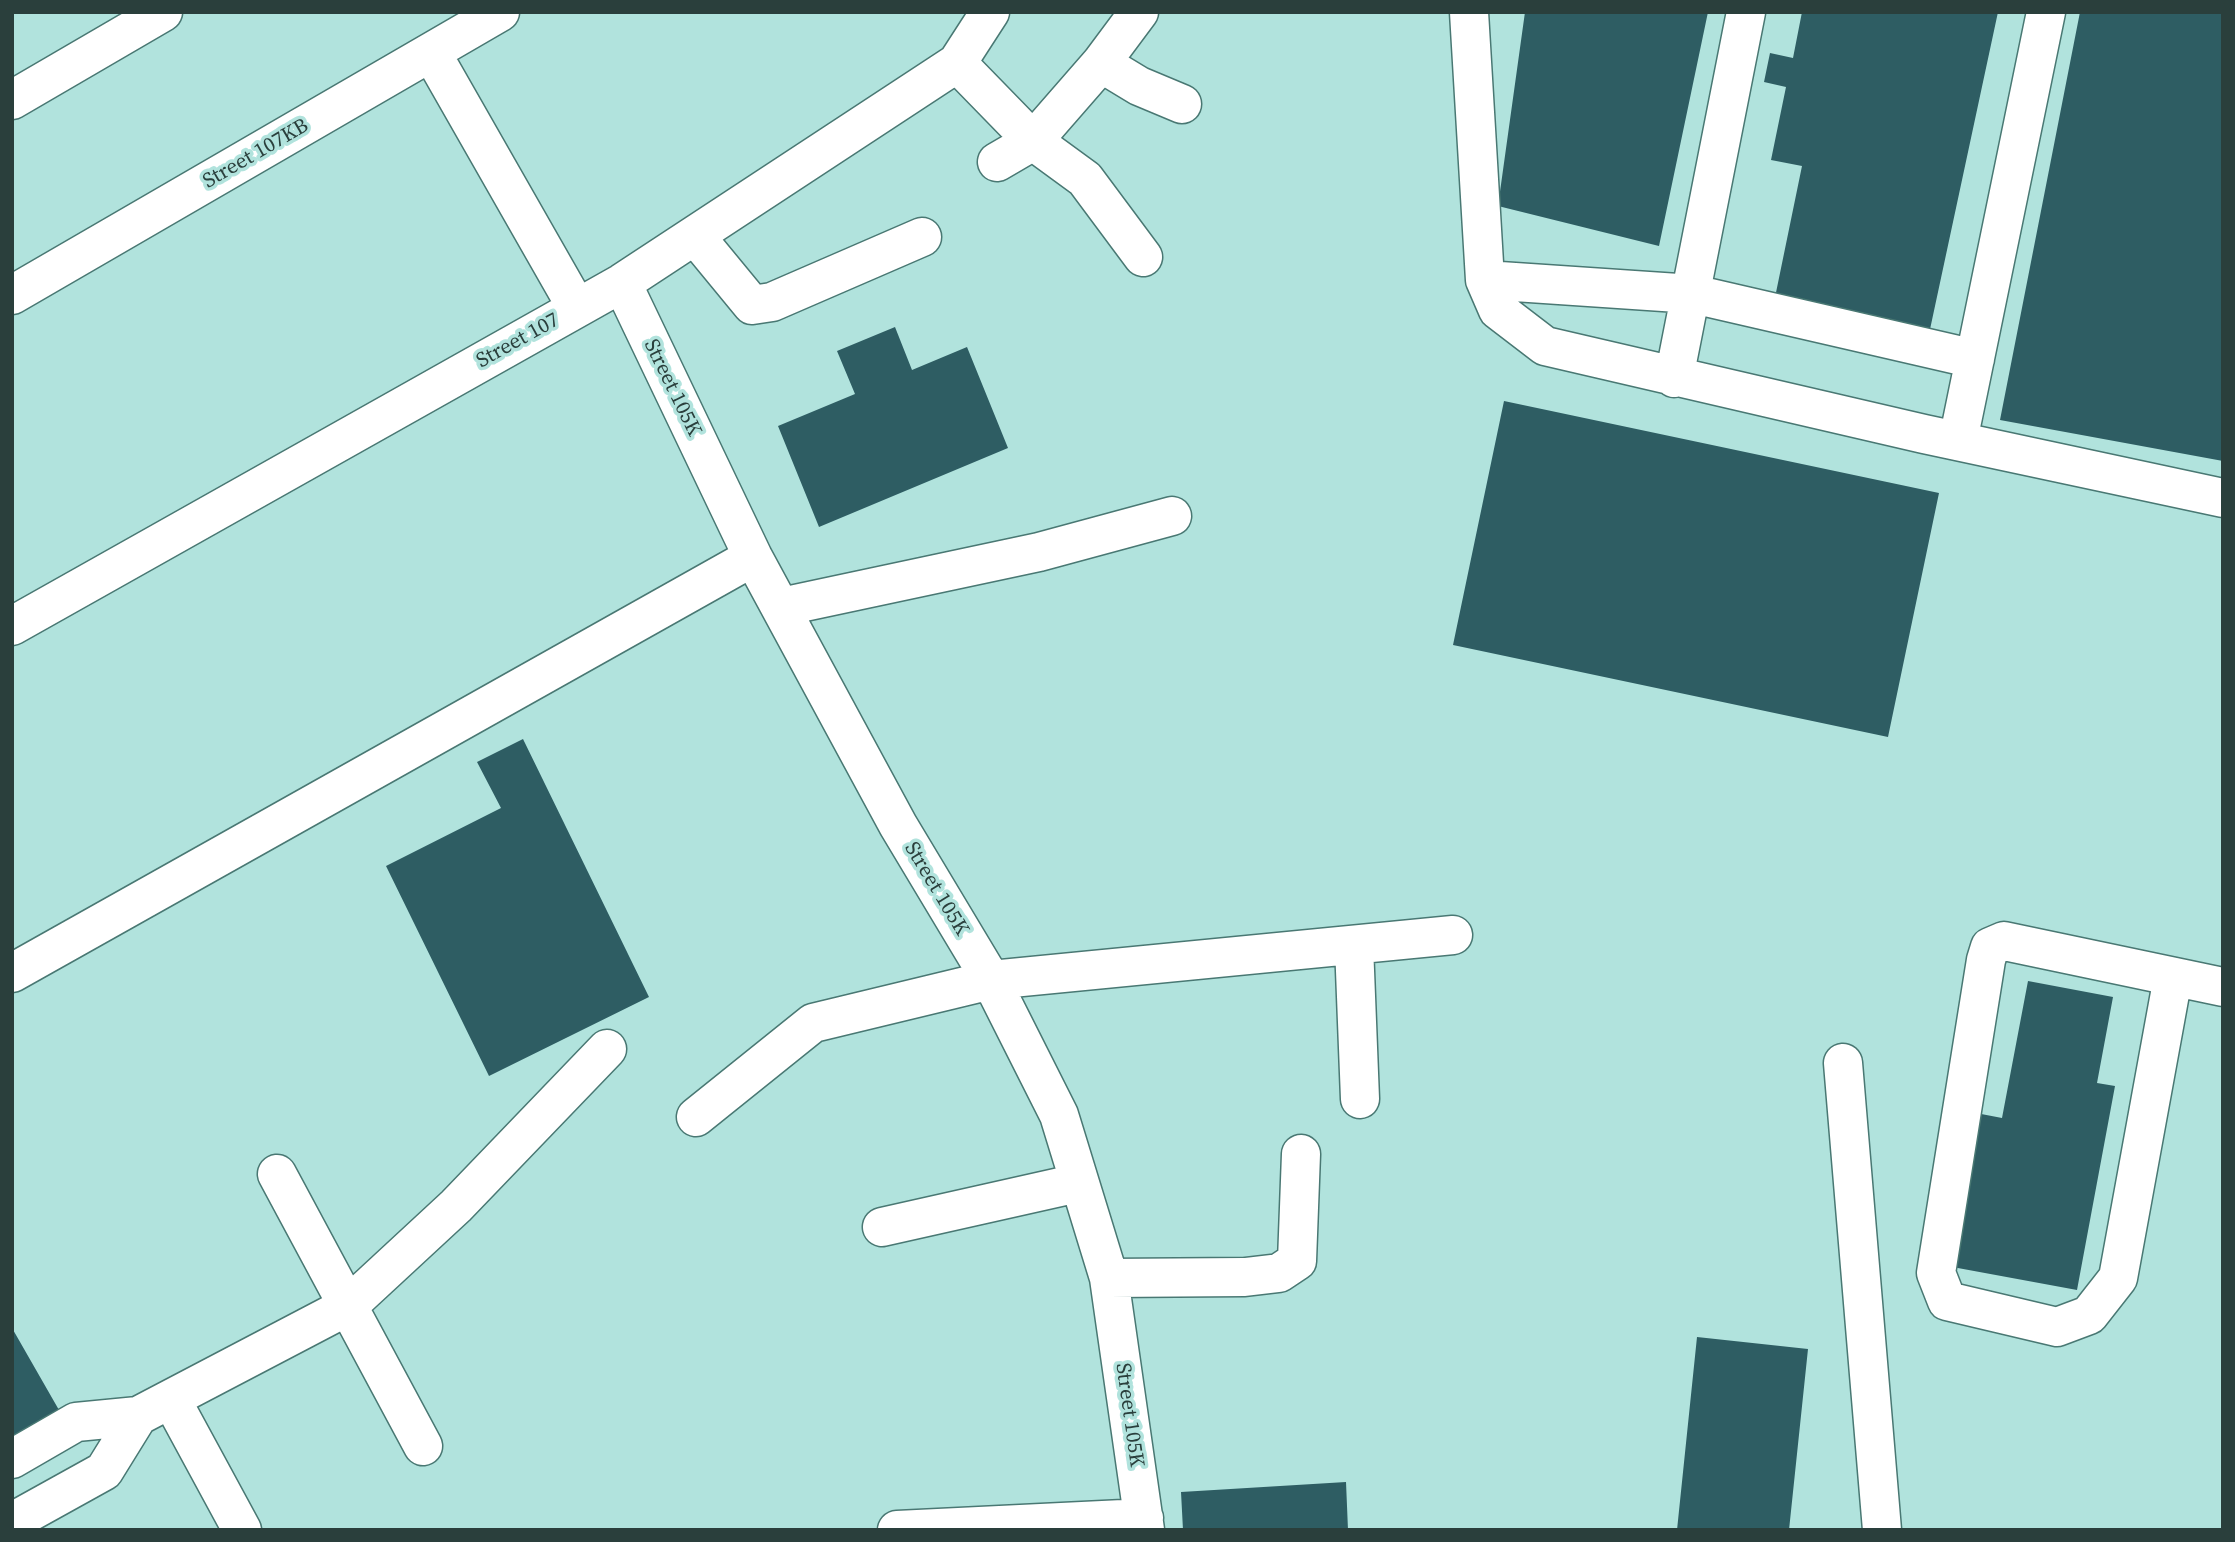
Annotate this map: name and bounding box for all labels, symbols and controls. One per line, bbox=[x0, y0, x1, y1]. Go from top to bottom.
street label: Street 107KB bbox=[199, 114, 313, 194]
street label: Street 107 bbox=[472, 308, 564, 374]
street label: Street 105K bbox=[638, 335, 706, 441]
street label: Street 105K bbox=[898, 838, 974, 940]
street label: Street 105K bbox=[1109, 1361, 1149, 1469]

